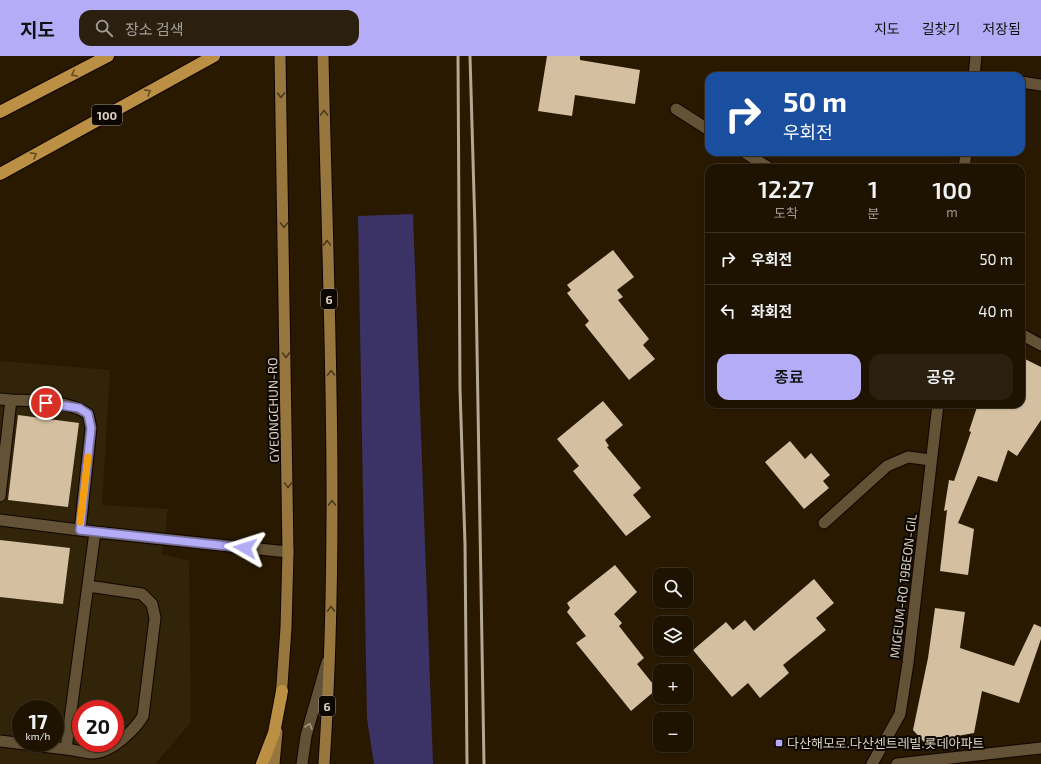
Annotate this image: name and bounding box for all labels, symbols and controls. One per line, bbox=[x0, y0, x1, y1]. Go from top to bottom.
search box bbox=[79, 10, 359, 46]
icon: search bbox=[93, 17, 115, 39]
text: 지도 bbox=[20, 18, 55, 41]
text: 장소 검색 bbox=[125, 20, 184, 38]
text: 지도 bbox=[874, 20, 900, 37]
text: 길찾기 bbox=[922, 20, 960, 37]
text: 저장됨 bbox=[982, 20, 1021, 37]
one-way arrow bbox=[71, 69, 78, 77]
text: 50 m bbox=[783, 84, 847, 118]
icon: right bbox=[717, 88, 769, 140]
one-way arrow bbox=[144, 90, 151, 97]
one-way arrow bbox=[277, 92, 285, 98]
road number: 100 bbox=[92, 105, 122, 125]
one-way arrow bbox=[320, 110, 328, 116]
text: 우회전 bbox=[783, 121, 833, 143]
one-way arrow bbox=[30, 152, 37, 160]
text: 12:27 bbox=[758, 174, 814, 203]
text: 1 bbox=[868, 174, 878, 203]
text: 100 bbox=[932, 175, 972, 204]
text: m bbox=[946, 204, 958, 220]
text: 도착 bbox=[774, 205, 798, 221]
text: 분 bbox=[867, 205, 879, 221]
one-way arrow bbox=[279, 222, 288, 228]
one-way arrow bbox=[323, 240, 331, 246]
icon: right bbox=[717, 248, 739, 270]
text: 우회전 bbox=[751, 250, 792, 268]
text: 50 m bbox=[979, 250, 1013, 268]
road number: 6 bbox=[321, 289, 337, 309]
icon: left bbox=[717, 300, 739, 322]
text: 좌회전 bbox=[751, 302, 792, 320]
text: 40 m bbox=[978, 302, 1013, 320]
one-way arrow bbox=[282, 352, 290, 358]
button: 종료 bbox=[717, 354, 861, 400]
button: 공유 bbox=[869, 354, 1013, 400]
street label: GYEONGCHUN-RO bbox=[264, 357, 282, 463]
one-way arrow bbox=[326, 370, 335, 376]
pin bbox=[29, 386, 63, 420]
icon: arrive bbox=[35, 392, 57, 414]
one-way arrow bbox=[284, 482, 292, 488]
one-way arrow bbox=[328, 500, 336, 506]
street label: MIGEUM-RO 19BEON-GIL bbox=[886, 513, 920, 659]
position arrow bbox=[224, 527, 266, 569]
map controls bbox=[653, 568, 693, 752]
button: search bbox=[653, 568, 693, 608]
one-way arrow bbox=[327, 606, 335, 612]
button: layers bbox=[653, 616, 693, 656]
button: + bbox=[653, 664, 693, 704]
road number: 6 bbox=[319, 696, 335, 716]
speed limit sign: 20 bbox=[72, 700, 124, 752]
text: 17 bbox=[28, 709, 48, 733]
button: − bbox=[653, 712, 693, 752]
one-way arrow bbox=[304, 722, 313, 729]
text: km/h bbox=[26, 730, 50, 742]
place label: 다산해모로.다산센트레빌.롯데아파트 bbox=[787, 735, 984, 751]
marker: 다산해모로.다산센트레빌.롯데아파트 bbox=[774, 738, 784, 748]

